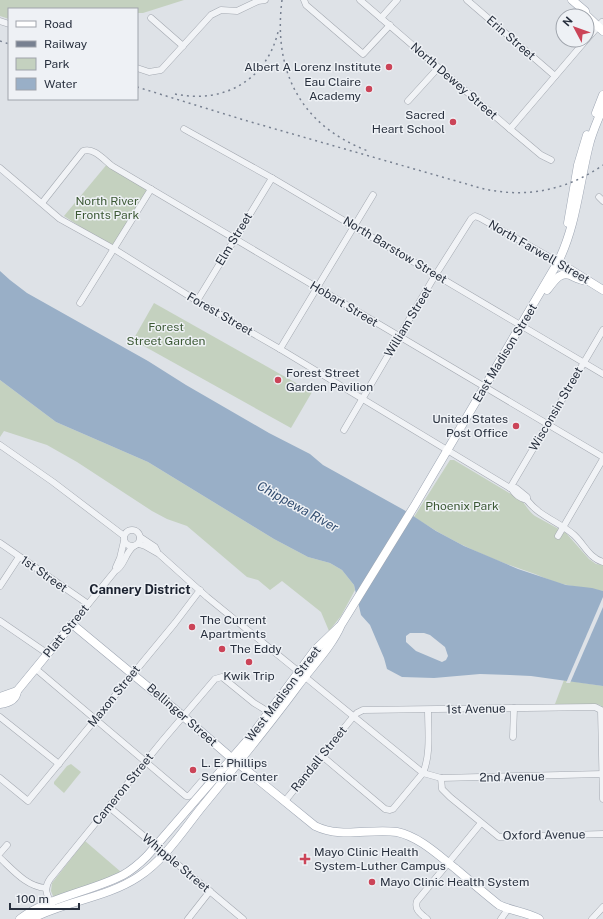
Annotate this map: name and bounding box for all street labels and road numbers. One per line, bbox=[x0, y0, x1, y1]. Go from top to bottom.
street label: Erin Street bbox=[484, 13, 538, 63]
street label: North Dewey Street bbox=[408, 40, 500, 123]
street label: Elm Street bbox=[213, 210, 255, 268]
street label: North Barstow Street bbox=[341, 213, 450, 287]
street label: North Farwell Street bbox=[486, 217, 592, 287]
street label: Hobart Street bbox=[307, 278, 381, 330]
street label: William Street bbox=[382, 284, 435, 360]
street label: Forest Street bbox=[185, 290, 256, 339]
street label: East Madison Street bbox=[470, 301, 540, 405]
street label: Wisconsin Street bbox=[526, 364, 586, 453]
street label: 1st Street bbox=[18, 553, 70, 595]
street label: Platt Street bbox=[40, 601, 92, 660]
street label: West Madison Street bbox=[242, 643, 324, 745]
street label: Maxon Street bbox=[85, 662, 143, 730]
street label: Bellinger Street bbox=[144, 681, 220, 750]
street label: 1st Avenue bbox=[446, 701, 506, 717]
street label: Randall Street bbox=[288, 723, 350, 795]
street label: Cameron Street bbox=[90, 750, 156, 828]
street label: 2nd Avenue bbox=[479, 769, 545, 785]
street label: Oxford Avenue bbox=[503, 827, 586, 843]
street label: Whipple Street bbox=[139, 831, 213, 895]

